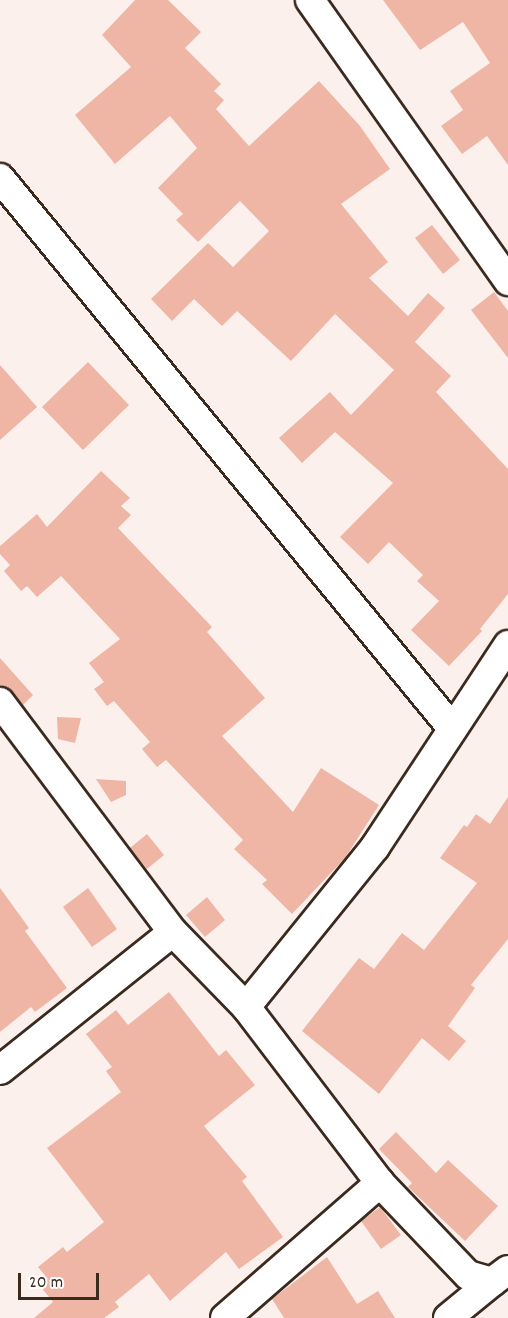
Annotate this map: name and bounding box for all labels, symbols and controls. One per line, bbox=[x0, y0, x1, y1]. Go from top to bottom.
scale bar bbox=[21, 1261, 102, 1299]
text: 20 m bbox=[29, 1271, 63, 1296]

